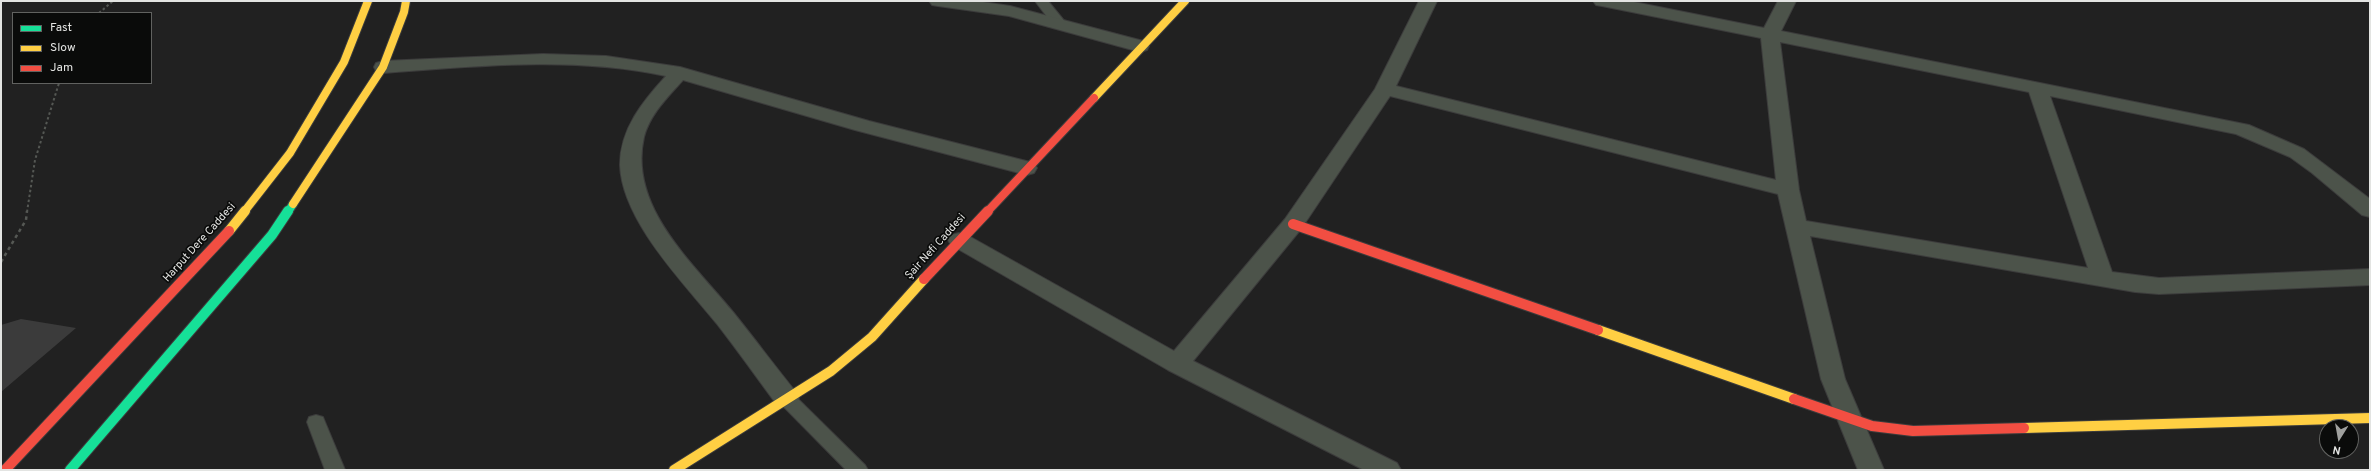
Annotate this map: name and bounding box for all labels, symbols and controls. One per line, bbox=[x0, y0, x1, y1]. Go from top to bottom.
legend bbox=[12, 12, 152, 84]
text: Fast bbox=[50, 20, 72, 36]
text: Slow bbox=[50, 40, 76, 56]
text: Jam bbox=[50, 60, 73, 76]
street label: Harput Dere Caddesi bbox=[161, 201, 239, 285]
street label: Şair Nefi Caddesi bbox=[903, 211, 969, 283]
north arrow bbox=[2319, 419, 2359, 459]
text: N bbox=[2332, 442, 2342, 457]

